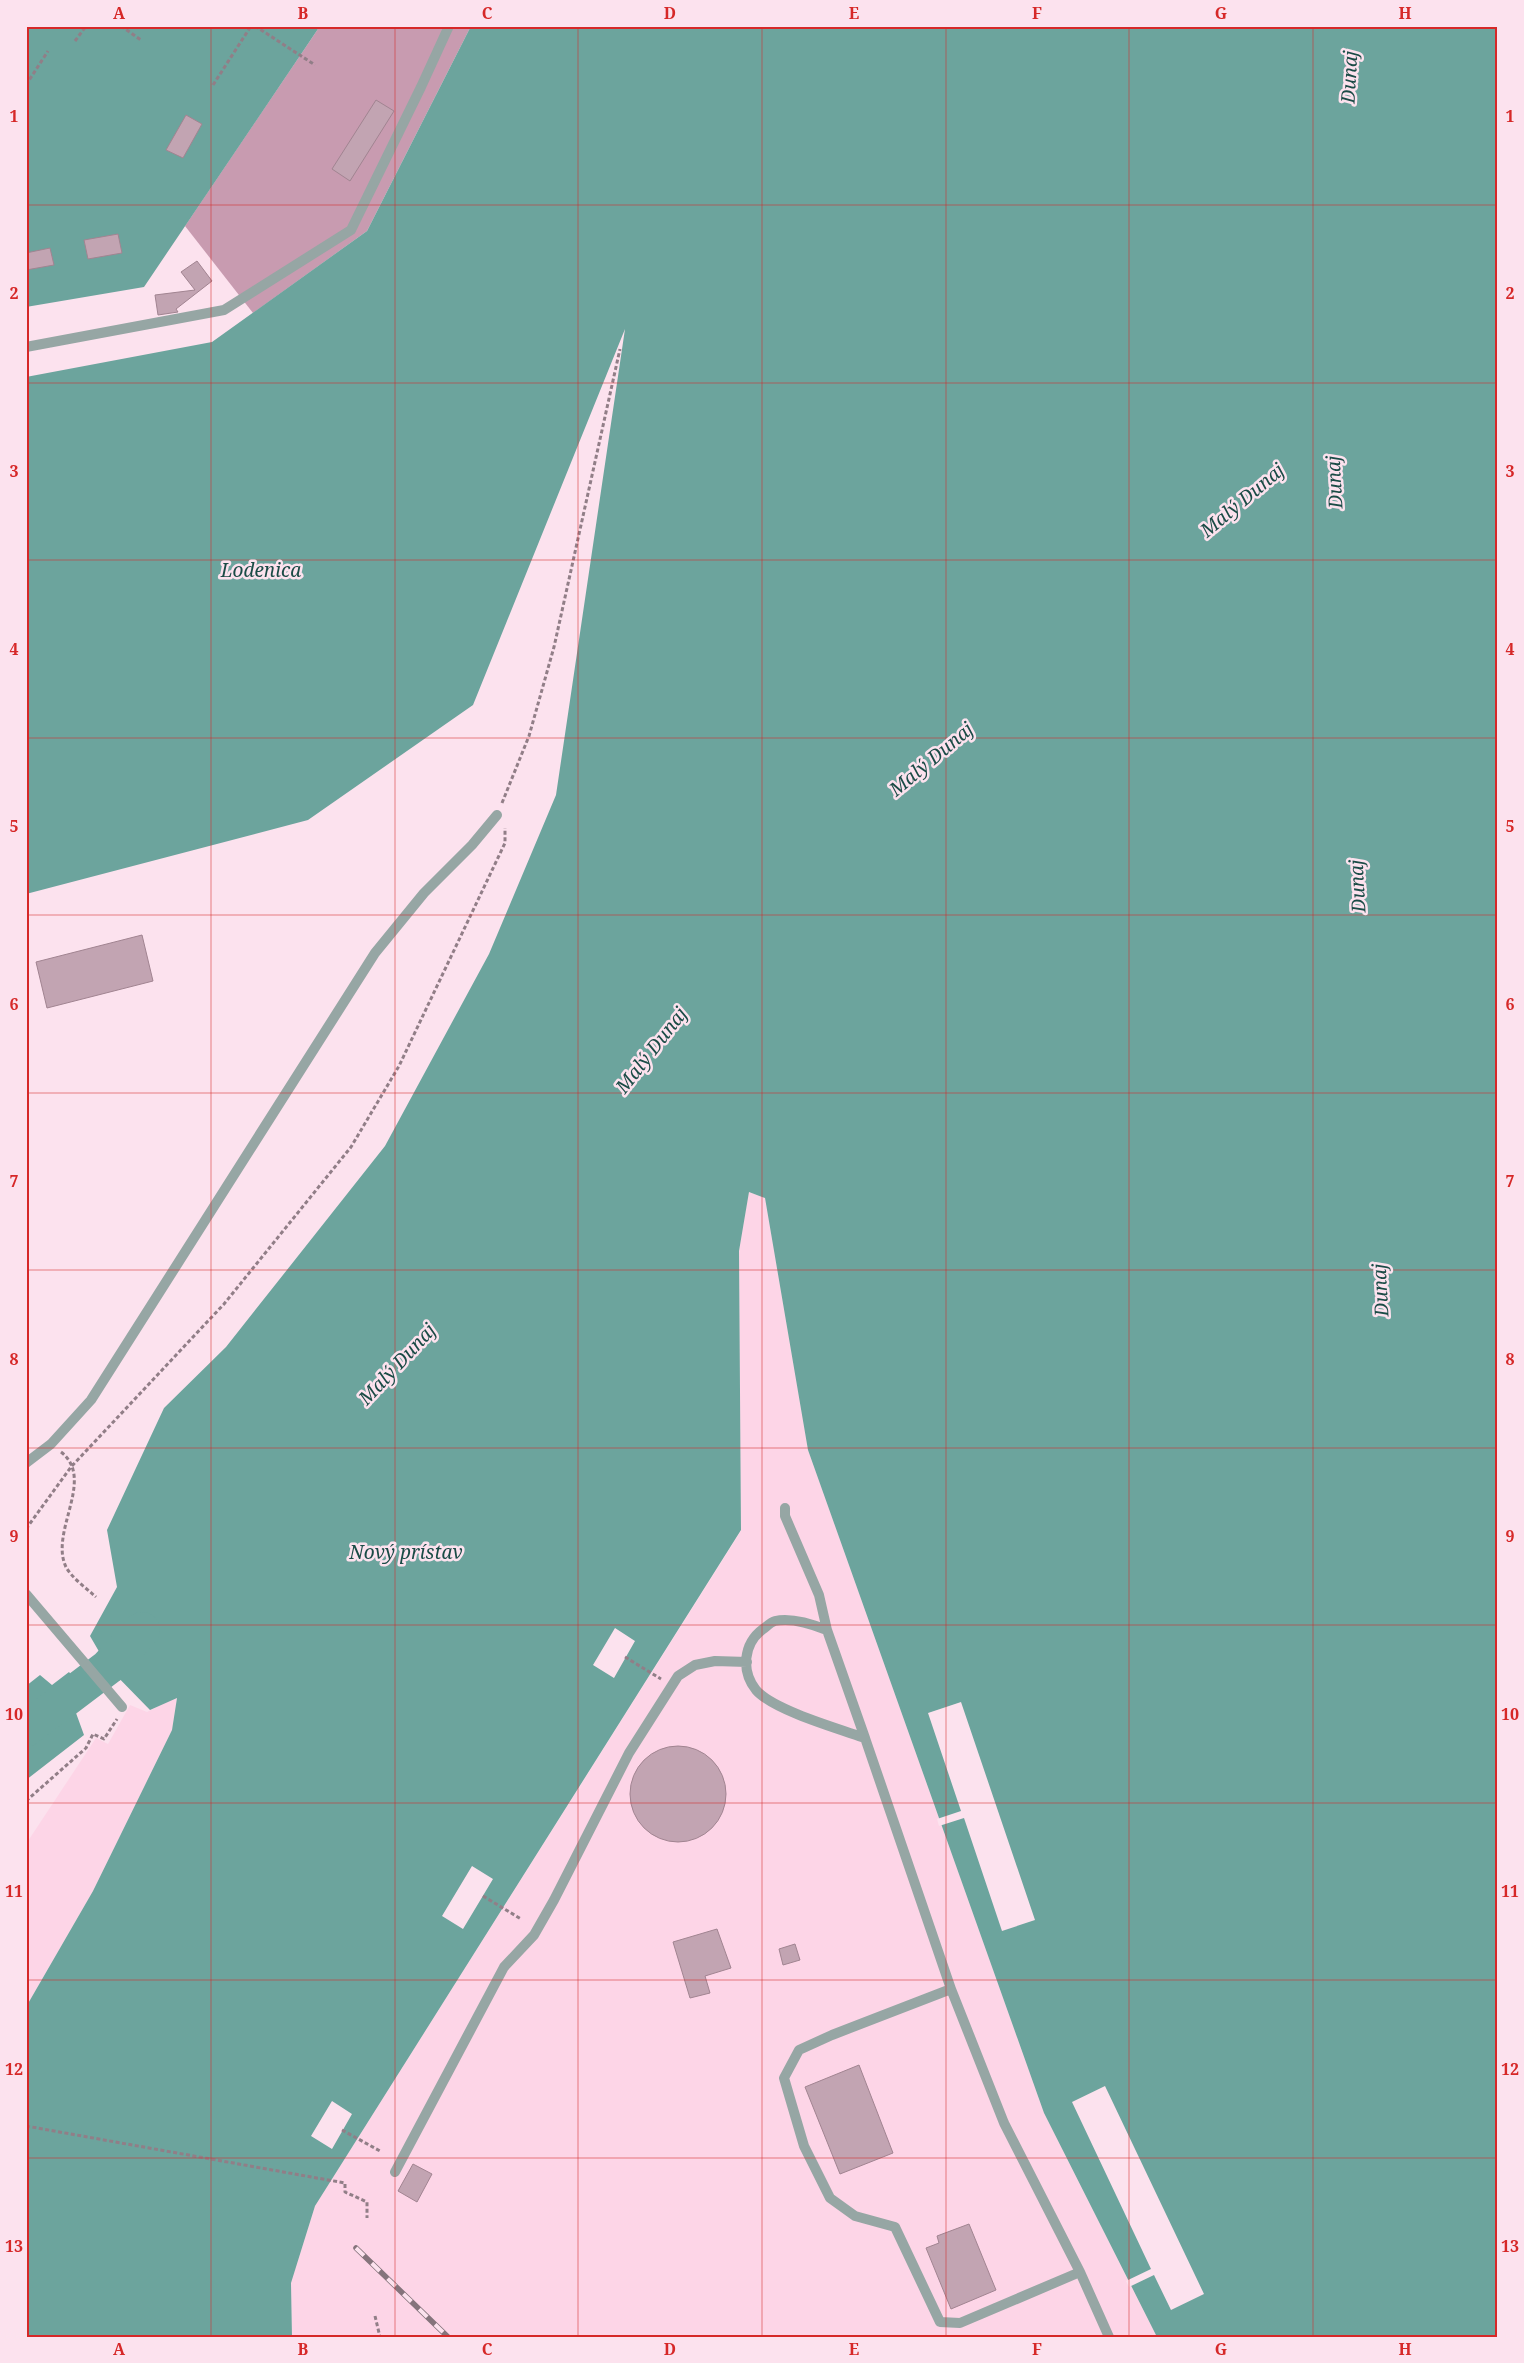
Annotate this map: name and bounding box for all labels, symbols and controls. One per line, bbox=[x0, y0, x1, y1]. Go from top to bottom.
text: A bbox=[113, 2, 126, 24]
text: B bbox=[298, 2, 309, 24]
text: C bbox=[482, 2, 493, 24]
text: D bbox=[664, 2, 676, 24]
text: E bbox=[849, 2, 859, 24]
text: F bbox=[1032, 2, 1042, 24]
text: G bbox=[1215, 2, 1227, 24]
text: H bbox=[1398, 2, 1412, 24]
water label: Dunaj bbox=[1335, 49, 1363, 105]
text: 1 bbox=[9, 105, 19, 127]
text: 1 bbox=[1505, 105, 1515, 127]
text: 2 bbox=[9, 282, 19, 304]
text: 2 bbox=[1505, 282, 1515, 304]
water label: Dunaj bbox=[1320, 454, 1348, 510]
water label: Malý Dunaj bbox=[1194, 457, 1290, 544]
text: 3 bbox=[9, 460, 19, 482]
text: 3 bbox=[1505, 460, 1515, 482]
water label: Lodenica bbox=[220, 557, 301, 583]
text: 4 bbox=[9, 638, 19, 660]
text: 4 bbox=[1505, 638, 1515, 660]
water label: Malý Dunaj bbox=[883, 716, 979, 803]
text: 5 bbox=[9, 815, 19, 837]
text: 5 bbox=[1505, 815, 1515, 837]
water label: Dunaj bbox=[1343, 858, 1371, 914]
text: 6 bbox=[9, 993, 19, 1015]
text: 6 bbox=[1505, 993, 1515, 1015]
water label: Malý Dunaj bbox=[609, 1001, 693, 1099]
text: 7 bbox=[9, 1170, 19, 1192]
text: 7 bbox=[1505, 1170, 1515, 1192]
water label: Dunaj bbox=[1366, 1262, 1394, 1318]
water label: Malý Dunaj bbox=[352, 1317, 442, 1411]
text: 8 bbox=[9, 1348, 19, 1370]
text: 8 bbox=[1505, 1348, 1515, 1370]
text: 9 bbox=[9, 1525, 19, 1547]
text: 9 bbox=[1505, 1525, 1515, 1547]
water label: Nový prístav bbox=[348, 1539, 463, 1565]
text: 10 bbox=[5, 1703, 23, 1725]
text: 10 bbox=[1501, 1703, 1519, 1725]
text: 11 bbox=[5, 1880, 23, 1902]
text: 11 bbox=[1501, 1880, 1519, 1902]
text: 12 bbox=[5, 2058, 23, 2080]
text: 12 bbox=[1501, 2058, 1519, 2080]
text: 13 bbox=[5, 2235, 23, 2257]
text: 13 bbox=[1501, 2235, 1519, 2257]
text: A bbox=[113, 2338, 126, 2360]
text: B bbox=[298, 2338, 309, 2360]
text: C bbox=[482, 2338, 493, 2360]
text: D bbox=[664, 2338, 676, 2360]
text: E bbox=[849, 2338, 859, 2360]
text: F bbox=[1032, 2338, 1042, 2360]
text: G bbox=[1215, 2338, 1227, 2360]
text: H bbox=[1398, 2338, 1412, 2360]

